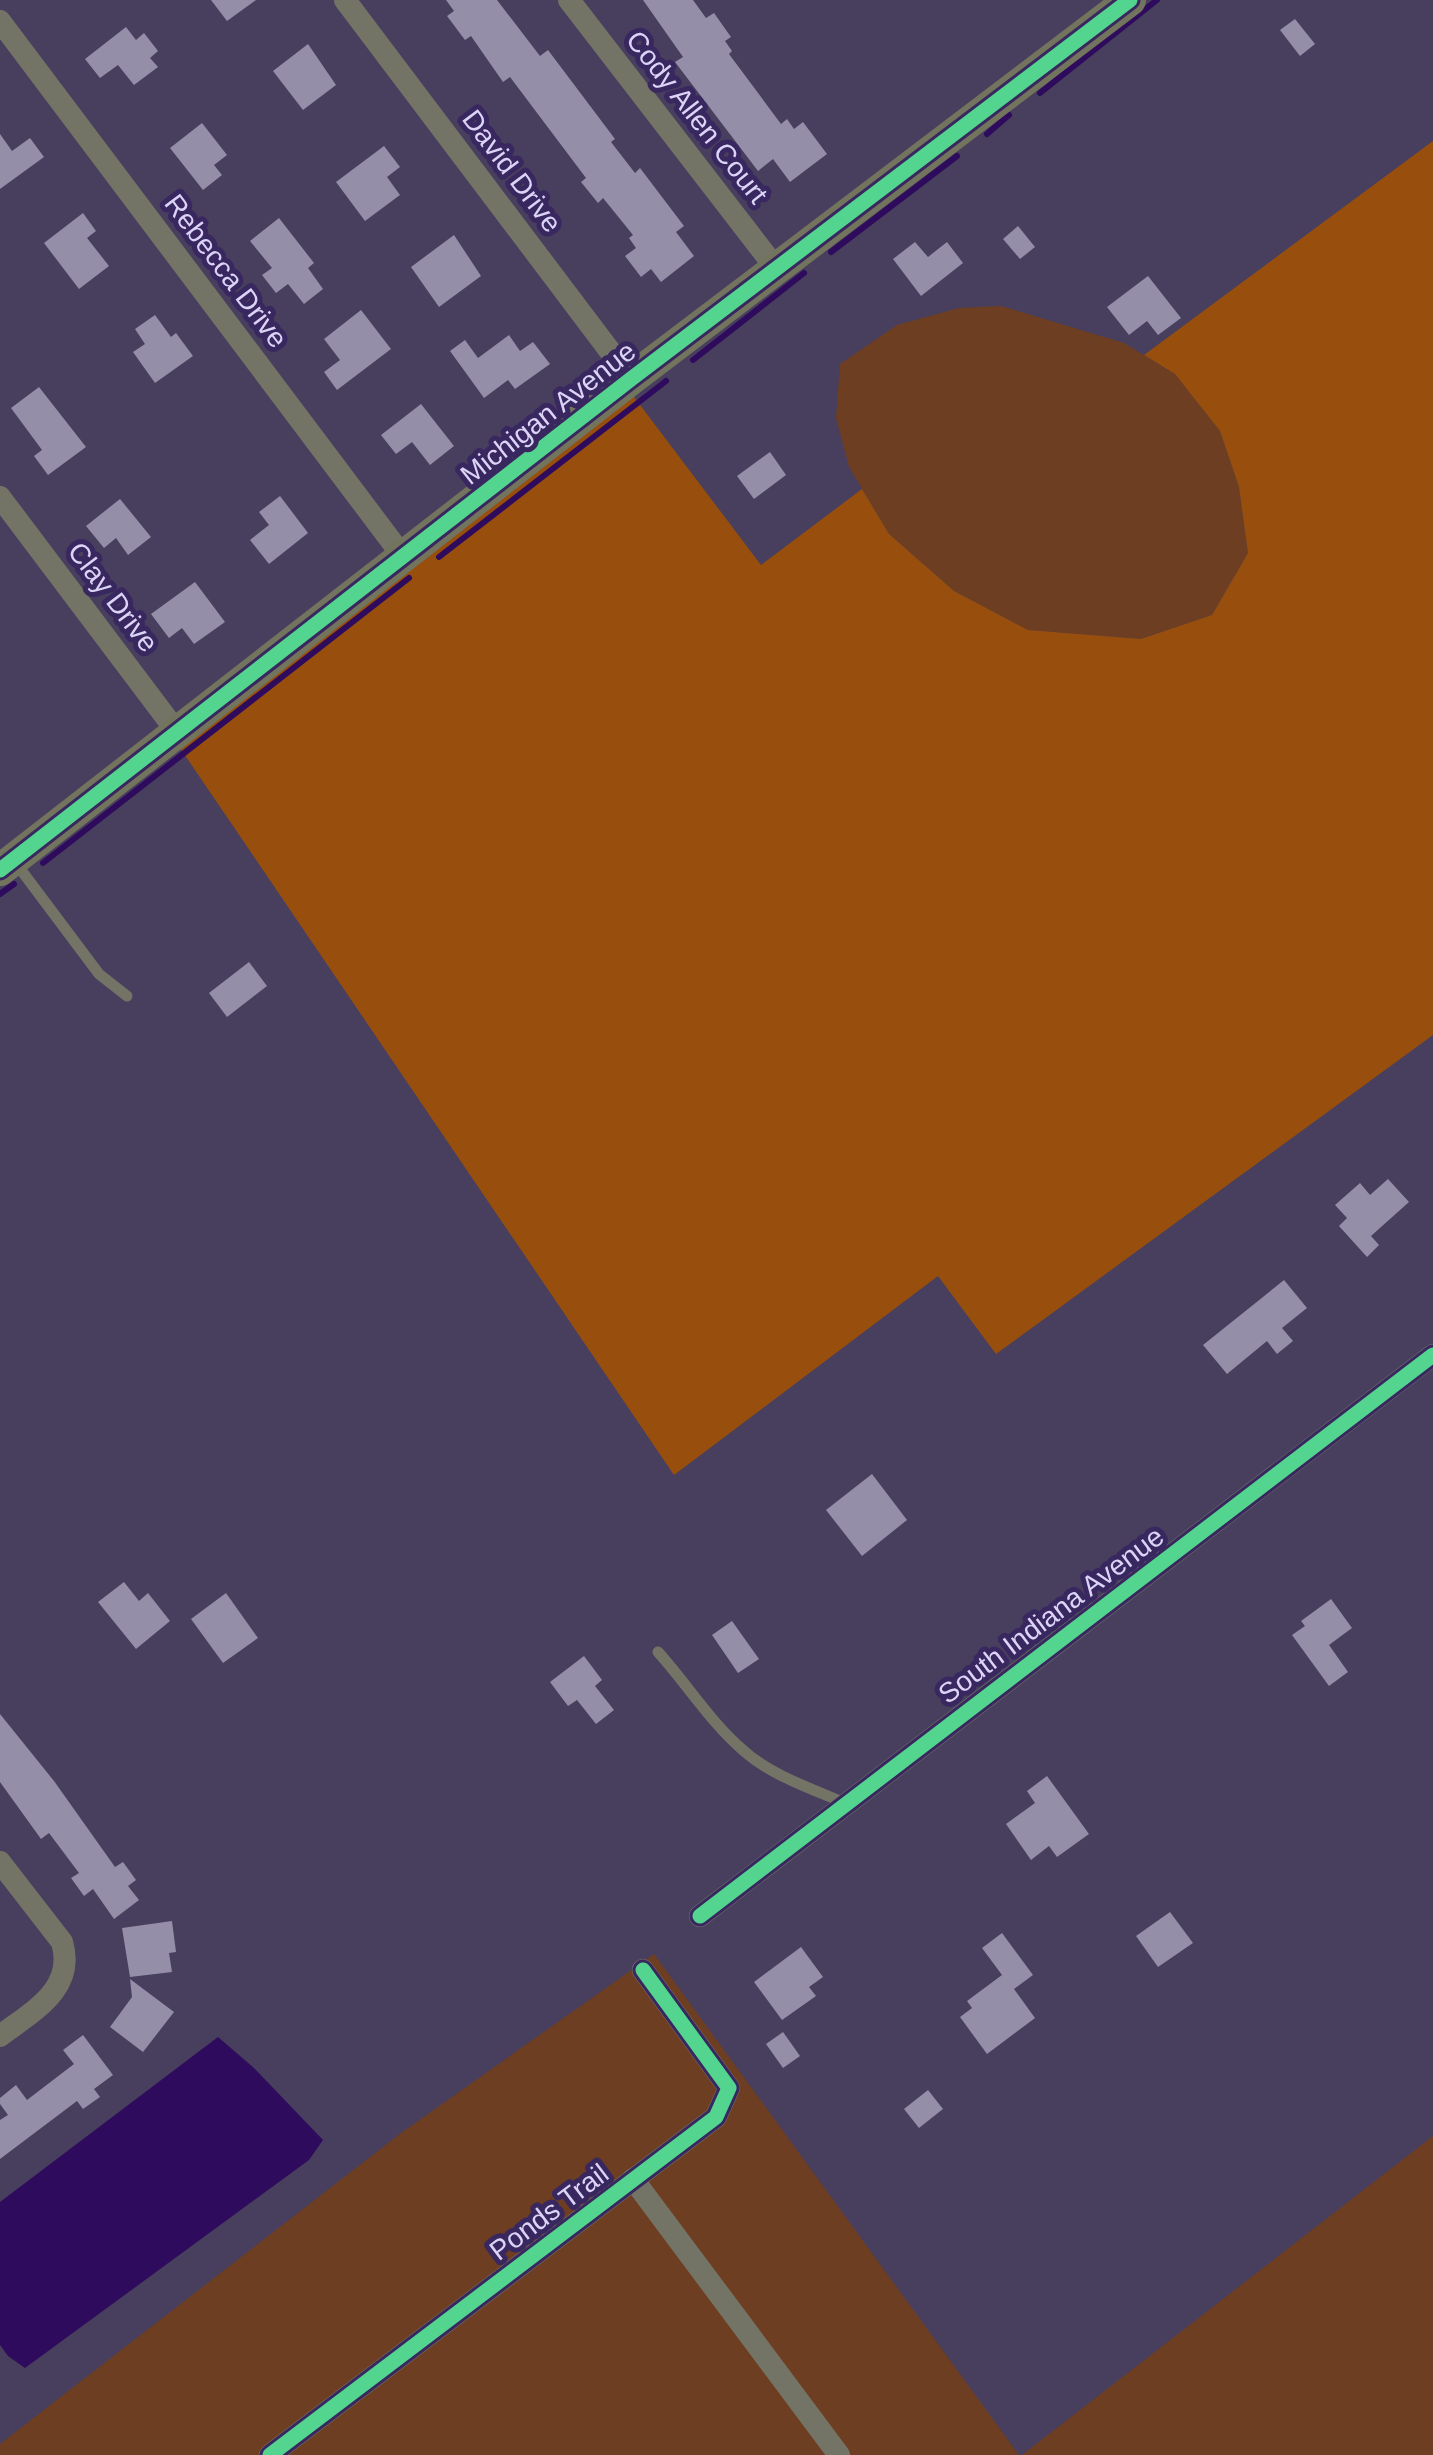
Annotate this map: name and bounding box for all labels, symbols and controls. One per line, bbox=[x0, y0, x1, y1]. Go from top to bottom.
street label: Cody Allen Court bbox=[620, 25, 774, 210]
street label: David Drive bbox=[456, 104, 568, 238]
street label: Rebecca Drive bbox=[158, 188, 294, 354]
street label: Michigan Avenue bbox=[455, 335, 641, 491]
street label: Clay Drive bbox=[62, 536, 164, 658]
street label: South Indiana Avenue bbox=[932, 1520, 1170, 1710]
street label: Ponds Trail bbox=[484, 2157, 614, 2267]

